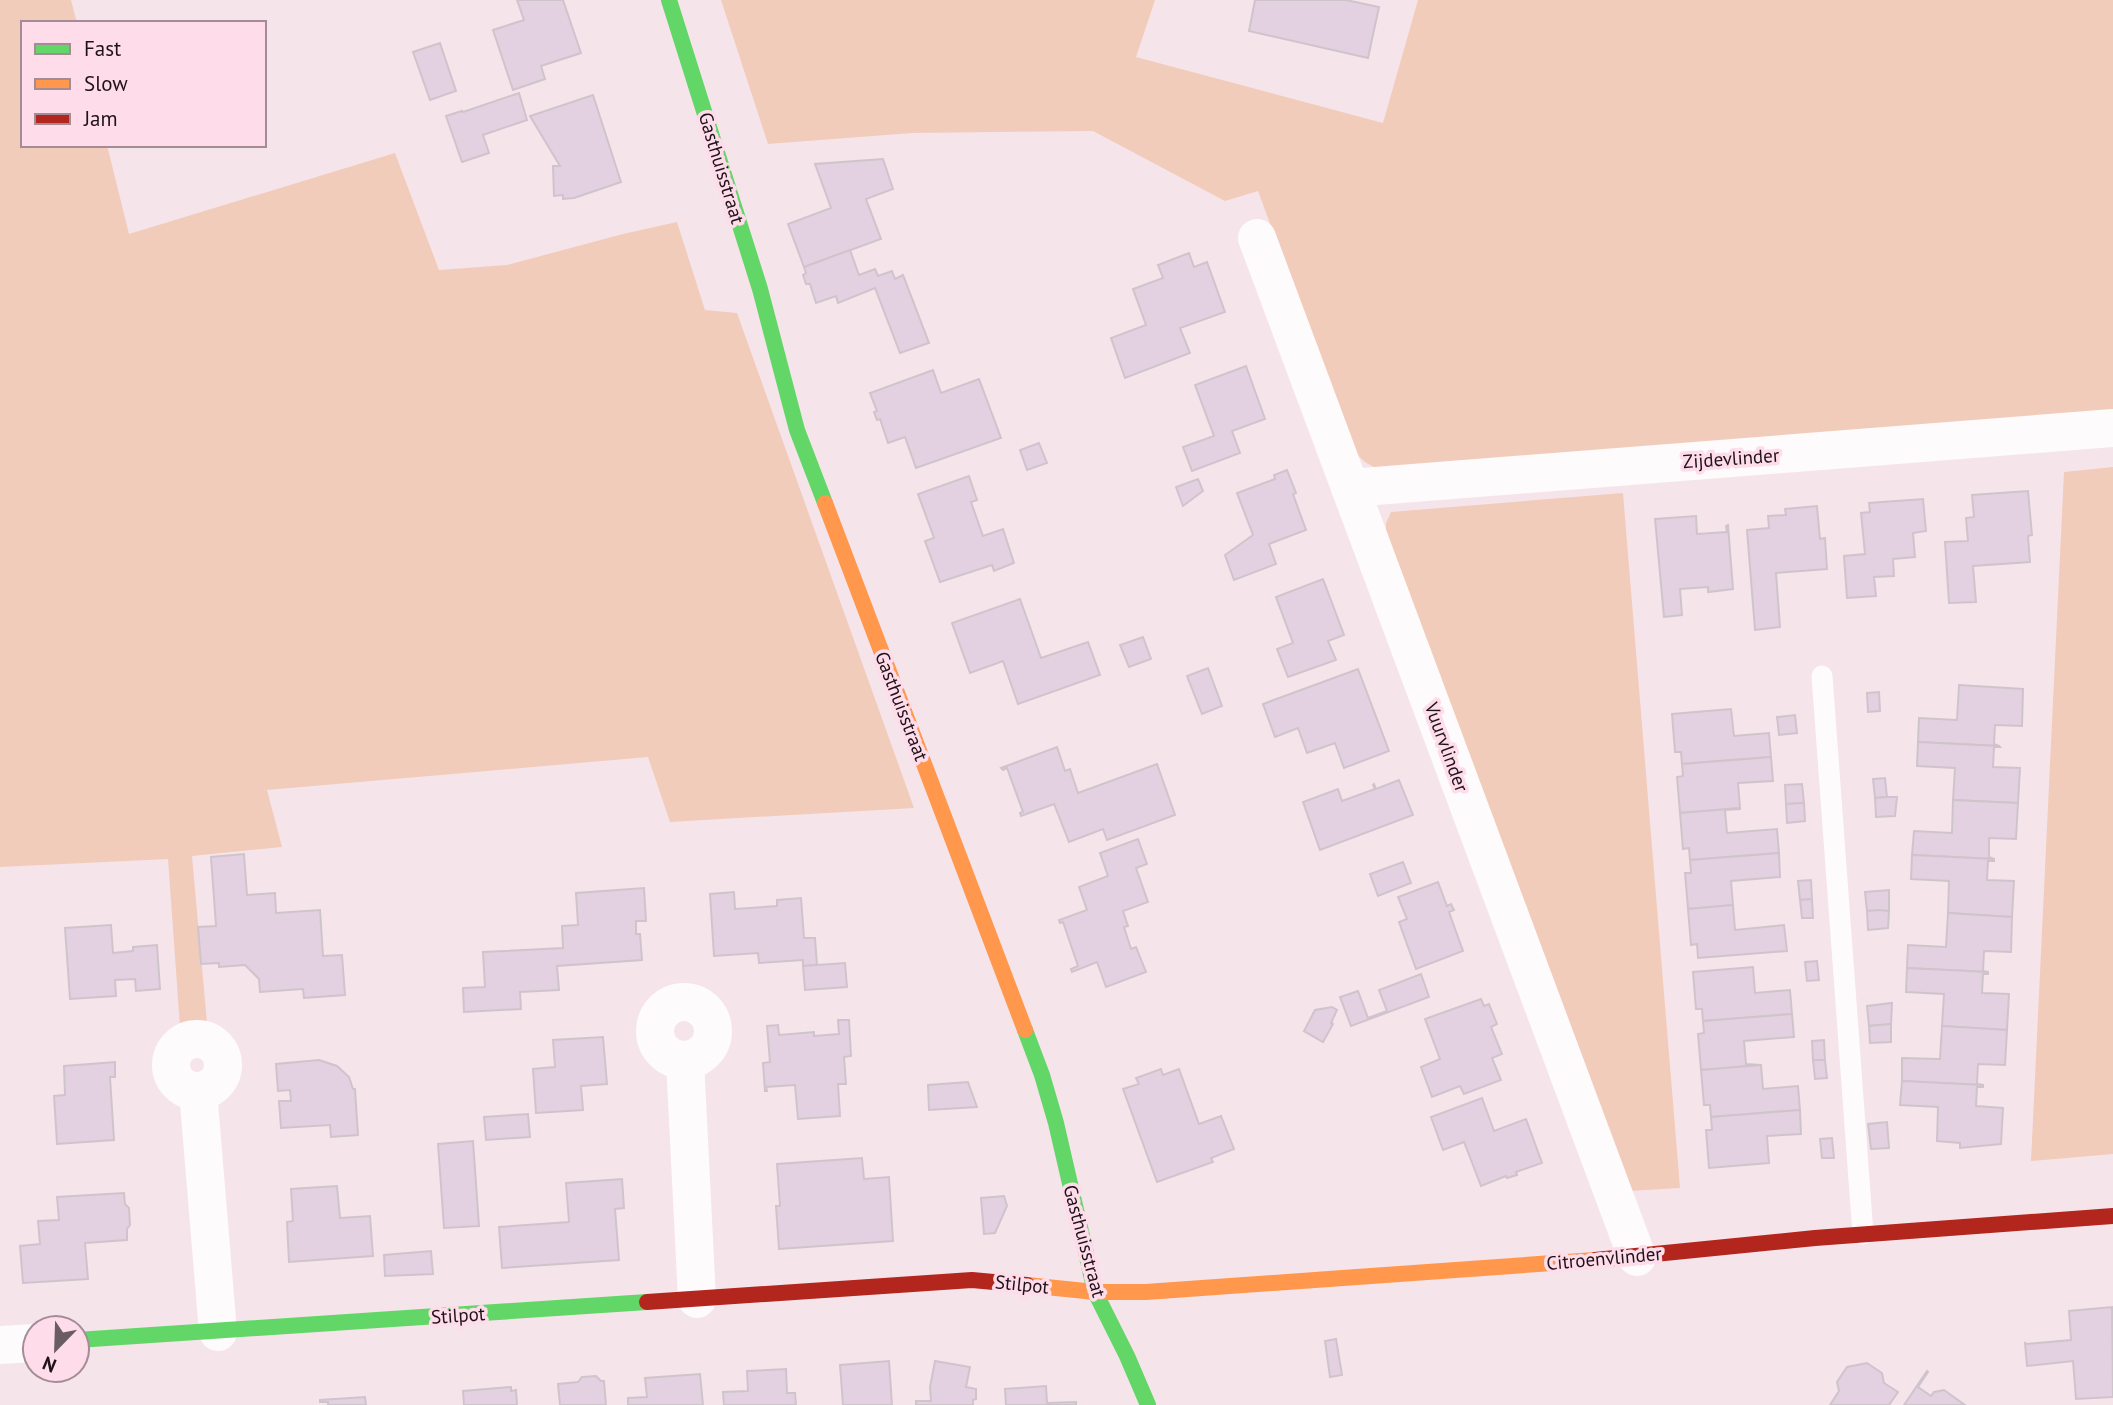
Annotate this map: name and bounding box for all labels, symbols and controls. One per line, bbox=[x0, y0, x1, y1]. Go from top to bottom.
legend bbox=[21, 21, 266, 147]
text: Fast bbox=[84, 35, 121, 62]
text: Slow bbox=[84, 70, 128, 97]
text: Jam bbox=[83, 105, 118, 132]
street label: Gasthuisstraat bbox=[694, 109, 751, 227]
street label: Zijdevlinder bbox=[1682, 443, 1781, 473]
street label: Gasthuisstraat bbox=[870, 648, 934, 765]
street label: Vuurvlinder bbox=[1419, 698, 1474, 795]
street label: Gasthuisstraat bbox=[1058, 1182, 1112, 1300]
street label: Citroenvlinder bbox=[1545, 1241, 1663, 1275]
street label: Stilpot bbox=[994, 1269, 1051, 1299]
street label: Stilpot bbox=[430, 1301, 486, 1329]
north arrow bbox=[21, 1314, 91, 1384]
text: N bbox=[39, 1351, 60, 1378]

